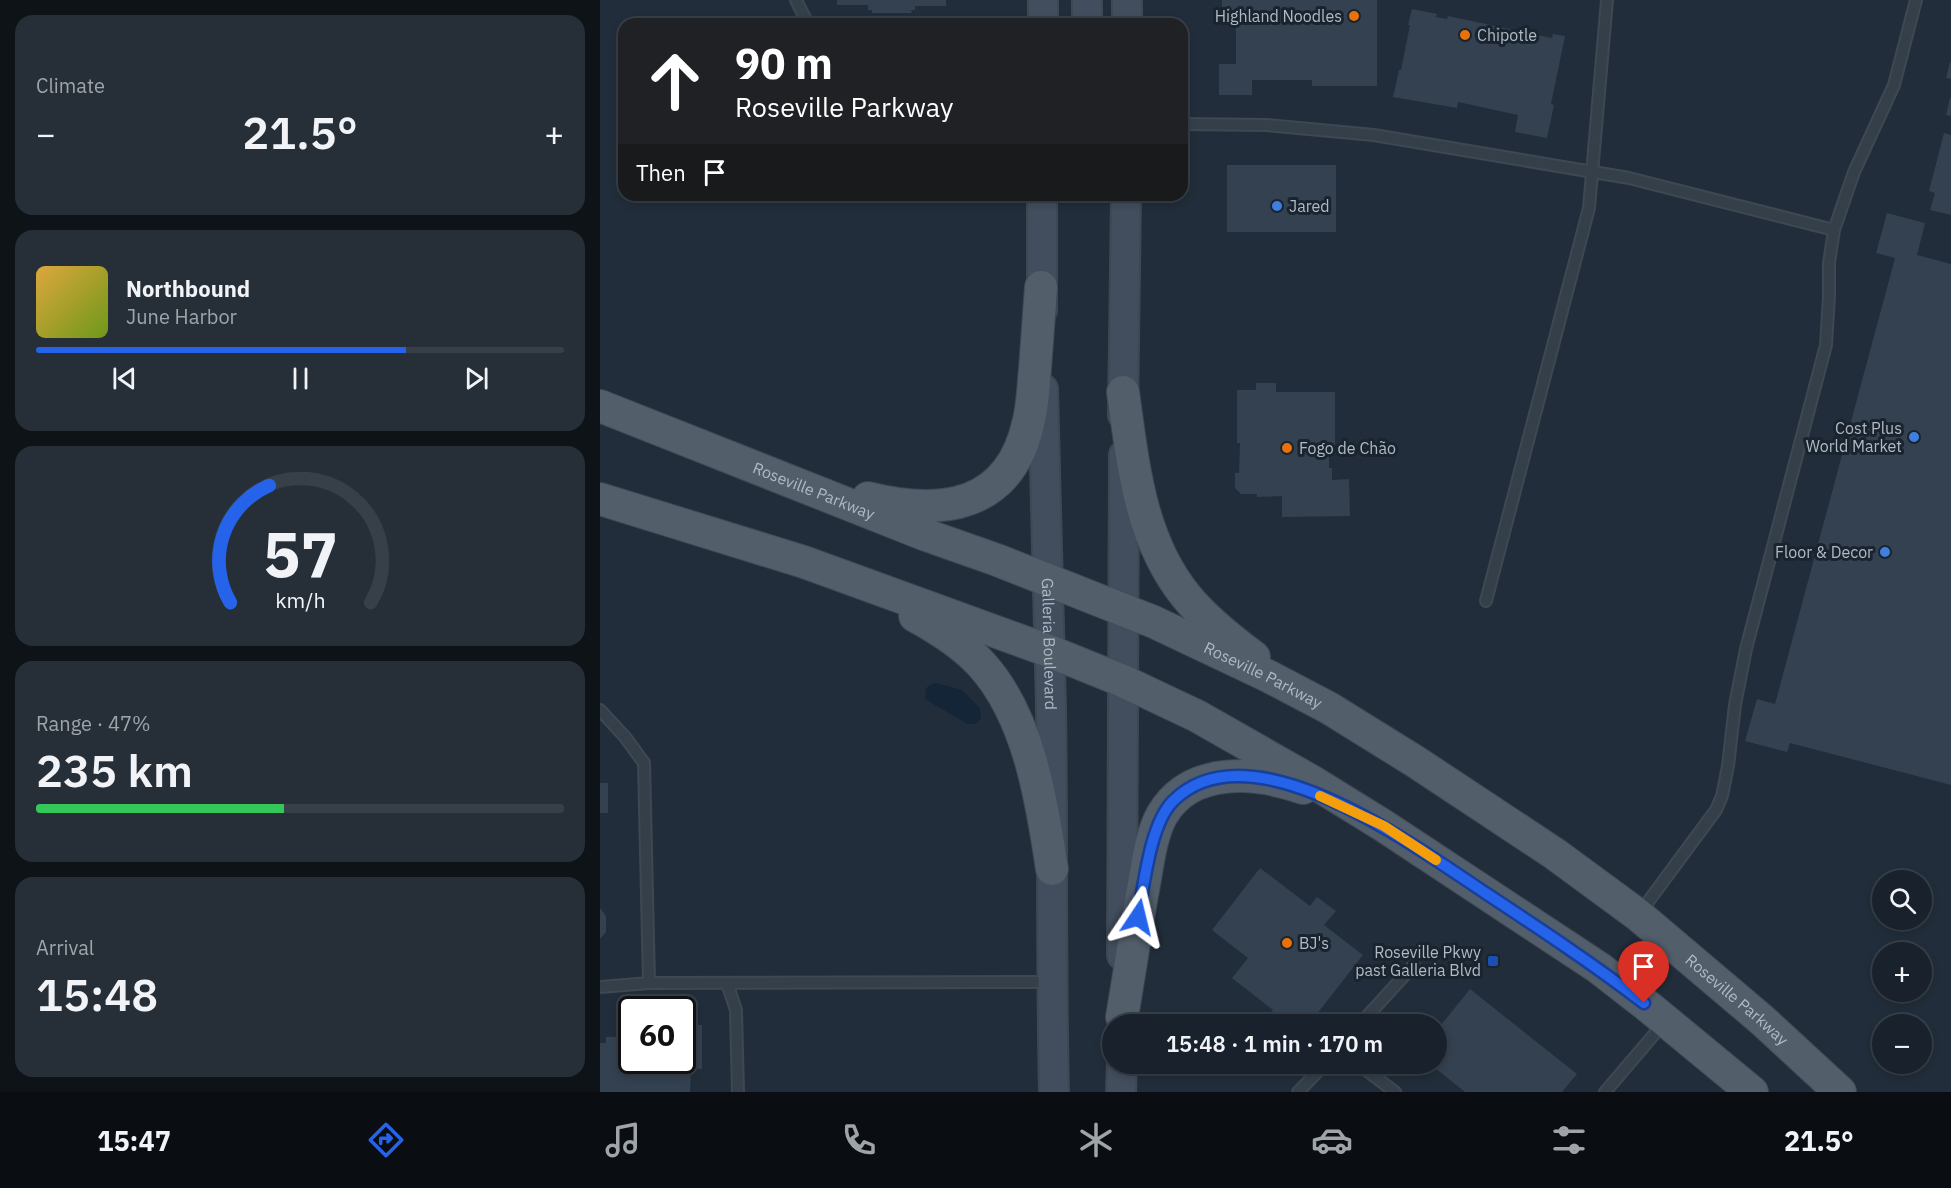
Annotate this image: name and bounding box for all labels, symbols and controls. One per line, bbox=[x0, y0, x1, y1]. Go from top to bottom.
place label: Highland Noodles bbox=[1215, 6, 1342, 26]
marker: Highland Noodles bbox=[1347, 9, 1361, 23]
place label: Chipotle bbox=[1477, 25, 1537, 45]
marker: Chipotle bbox=[1458, 28, 1472, 42]
text: 90 m bbox=[735, 36, 833, 91]
icon: ahead bbox=[636, 42, 714, 120]
text: Climate bbox=[36, 72, 105, 99]
text: Roseville Parkway bbox=[735, 89, 953, 124]
text: 21.5° bbox=[242, 103, 358, 161]
text: − bbox=[36, 112, 56, 155]
text: + bbox=[544, 112, 564, 155]
icon: arrive bbox=[698, 156, 731, 189]
text: Then bbox=[636, 158, 686, 187]
place label: Jared bbox=[1289, 196, 1330, 216]
marker: Jared bbox=[1270, 199, 1284, 213]
text: Northbound bbox=[126, 274, 250, 303]
text: June Harbor bbox=[126, 303, 237, 330]
icon: previous bbox=[108, 362, 141, 395]
icon: pause bbox=[284, 362, 317, 395]
icon: next bbox=[460, 362, 493, 395]
place label: Cost Plus World Market bbox=[1806, 418, 1902, 456]
marker: Cost Plus World Market bbox=[1907, 430, 1921, 444]
place label: Fogo de Chão bbox=[1299, 438, 1396, 458]
marker: Fogo de Chão bbox=[1280, 441, 1294, 455]
street label: Roseville Parkway bbox=[750, 457, 878, 524]
text: 57 bbox=[263, 513, 337, 594]
place label: Floor & Decor bbox=[1775, 542, 1873, 562]
marker: Floor & Decor bbox=[1878, 545, 1892, 559]
street label: Galleria Boulevard bbox=[1038, 578, 1061, 710]
text: km/h bbox=[275, 586, 325, 614]
street label: Roseville Parkway bbox=[1201, 637, 1326, 713]
text: Range · 47% bbox=[36, 710, 151, 737]
text: 235 km bbox=[36, 741, 193, 799]
map controls bbox=[1872, 870, 1932, 1074]
button: search bbox=[1872, 870, 1932, 930]
position arrow bbox=[1106, 885, 1170, 949]
place label: BJ's bbox=[1299, 933, 1329, 953]
text: Arrival bbox=[36, 934, 94, 961]
marker: BJ's bbox=[1280, 936, 1294, 950]
pin bbox=[1618, 941, 1669, 1003]
place label: Roseville Pkwy past Galleria Blvd bbox=[1355, 942, 1481, 980]
button: + bbox=[1872, 942, 1932, 1002]
icon: arrive bbox=[1627, 950, 1660, 983]
street label: Roseville Parkway bbox=[1681, 950, 1793, 1049]
marker: Roseville Pkwy past Galleria Blvd bbox=[1486, 954, 1500, 968]
text: 15:48 bbox=[36, 965, 158, 1023]
speed limit sign: 60 bbox=[618, 996, 696, 1074]
button: − bbox=[1872, 1014, 1932, 1074]
text: 15:48 · 1 min · 170 m bbox=[1166, 1029, 1383, 1058]
icon: directions bbox=[365, 1119, 407, 1161]
icon: music bbox=[602, 1119, 644, 1161]
icon: phone bbox=[838, 1119, 880, 1161]
icon: climate bbox=[1075, 1119, 1117, 1161]
icon: car bbox=[1311, 1119, 1353, 1161]
icon: filters bbox=[1548, 1119, 1590, 1161]
text: 15:47 bbox=[97, 1123, 171, 1158]
text: 21.5° bbox=[1784, 1123, 1854, 1158]

